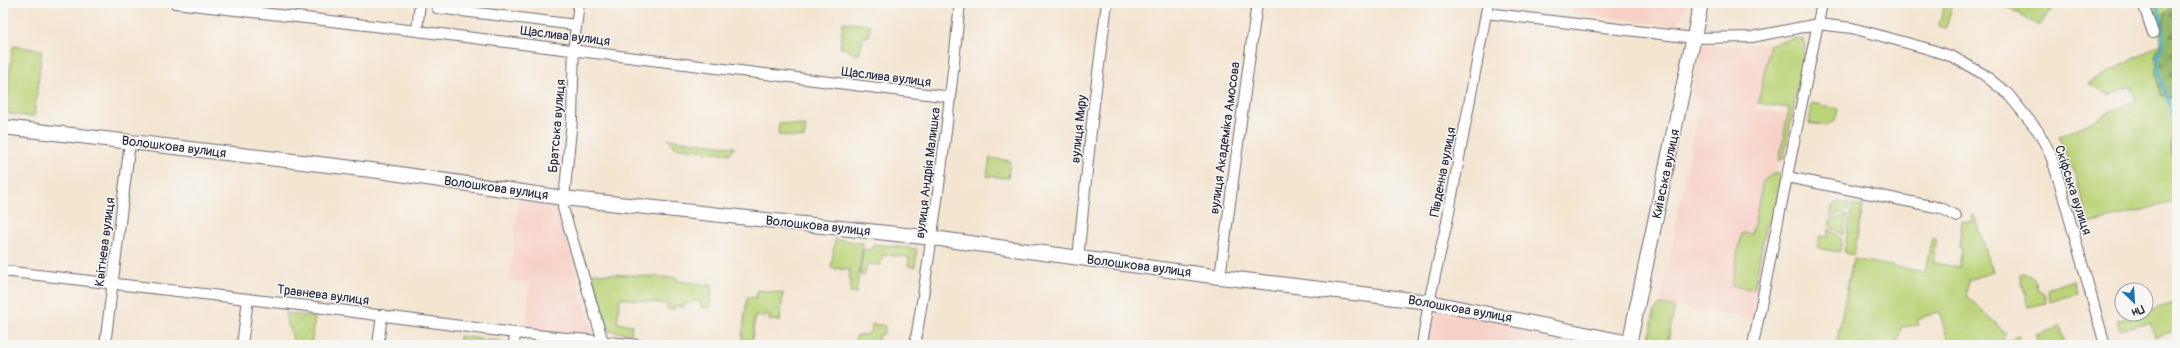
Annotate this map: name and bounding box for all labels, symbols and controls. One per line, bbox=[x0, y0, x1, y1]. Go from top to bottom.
street label: Щаслива вулиця bbox=[519, 23, 611, 49]
street label: вулиця Академіка Амосова bbox=[1206, 61, 1244, 215]
street label: Щаслива вулиця bbox=[840, 64, 932, 90]
street label: Братська вулиця bbox=[545, 79, 569, 173]
street label: вулиця Миру bbox=[1067, 94, 1091, 164]
street label: вулиця Андрія Малишка bbox=[912, 107, 944, 239]
street label: Південна вулиця bbox=[1426, 126, 1460, 218]
street label: Київська вулиця bbox=[1649, 128, 1683, 220]
street label: Волошкова вулиця bbox=[121, 133, 227, 161]
street label: Скіфська вулиця bbox=[2051, 143, 2095, 237]
street label: Волошкова вулиця bbox=[443, 173, 549, 203]
street label: Квітнева вулиця bbox=[92, 197, 118, 287]
street label: Волошкова вулиця bbox=[765, 213, 871, 239]
street label: Волошкова вулиця bbox=[1086, 252, 1192, 280]
street label: Травнева вулиця bbox=[276, 281, 370, 309]
north arrow bbox=[2114, 282, 2154, 322]
street label: Волошкова вулиця bbox=[1407, 292, 1513, 326]
text: Пн bbox=[2129, 302, 2146, 319]

